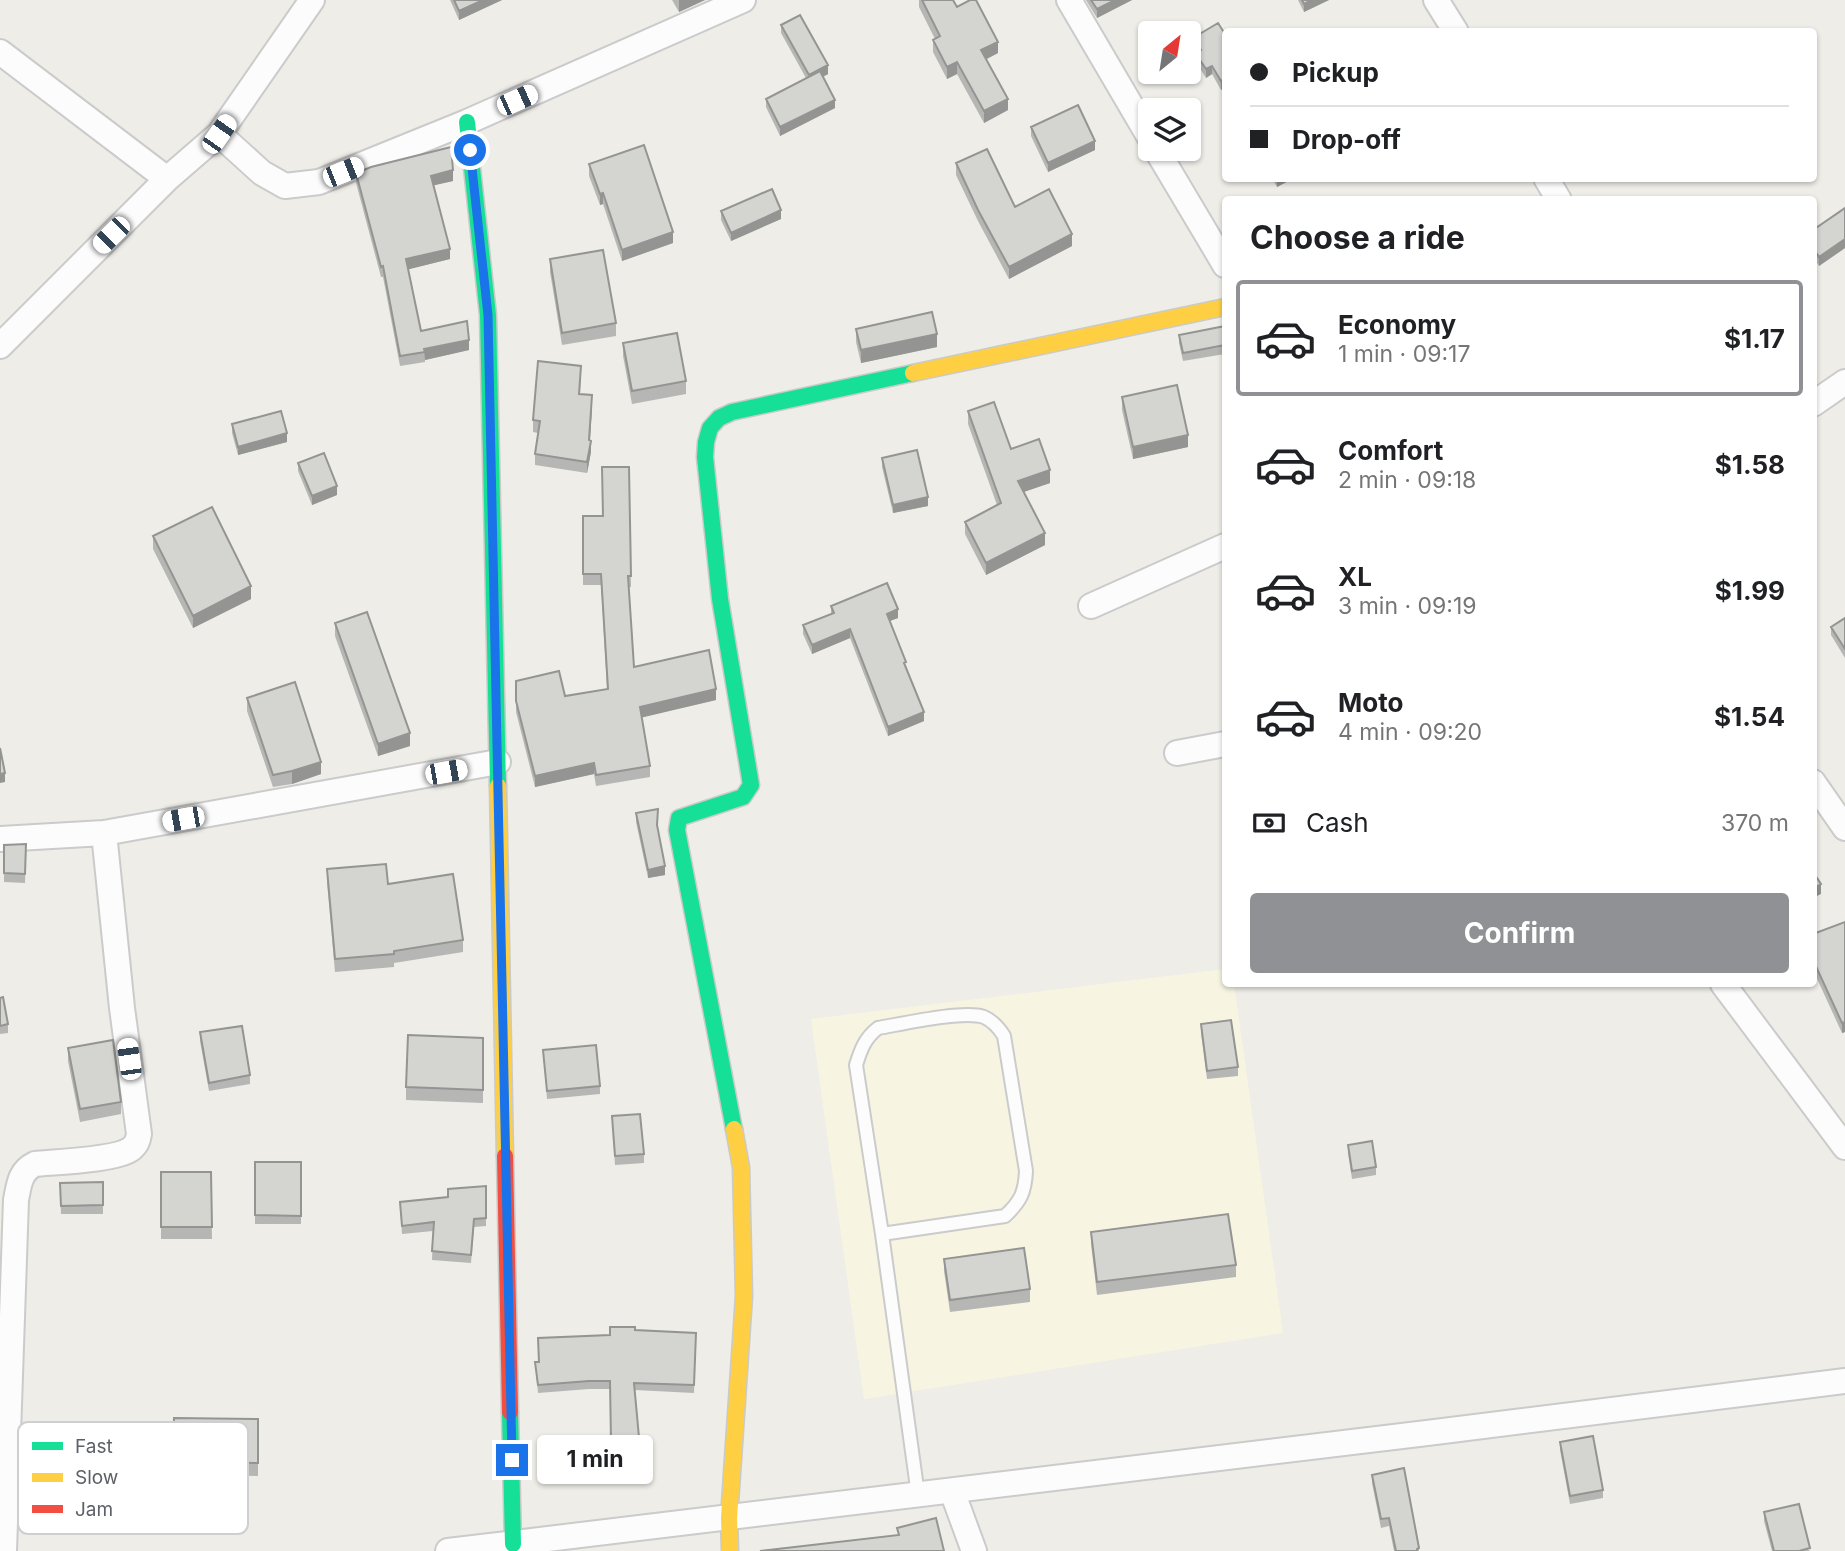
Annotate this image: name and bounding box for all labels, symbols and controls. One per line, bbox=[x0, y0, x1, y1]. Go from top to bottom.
north arrow bbox=[1138, 21, 1200, 84]
map controls bbox=[1138, 21, 1201, 161]
text: Pickup bbox=[1292, 57, 1379, 88]
car bbox=[494, 82, 541, 118]
button: layers bbox=[1138, 98, 1201, 161]
car bbox=[199, 111, 240, 157]
text: Drop-off bbox=[1292, 124, 1401, 155]
route start bbox=[454, 134, 486, 166]
car bbox=[320, 154, 367, 190]
car bbox=[89, 213, 134, 257]
text: Choose a ride bbox=[1250, 218, 1465, 257]
icon: car bbox=[1254, 307, 1317, 370]
text: Economy bbox=[1338, 309, 1456, 340]
text: $1.17 bbox=[1724, 323, 1785, 354]
text: 1 min · 09:17 bbox=[1338, 340, 1470, 368]
icon: car bbox=[1254, 433, 1317, 496]
text: Comfort bbox=[1338, 435, 1443, 466]
text: $1.58 bbox=[1715, 449, 1785, 480]
text: 2 min · 09:18 bbox=[1338, 466, 1476, 494]
icon: car bbox=[1254, 559, 1317, 622]
text: XL bbox=[1338, 561, 1372, 592]
text: $1.99 bbox=[1715, 575, 1785, 606]
text: 3 min · 09:19 bbox=[1338, 592, 1477, 620]
icon: car bbox=[1254, 685, 1317, 748]
text: Moto bbox=[1338, 687, 1403, 718]
text: $1.54 bbox=[1714, 701, 1785, 732]
text: 4 min · 09:20 bbox=[1338, 718, 1482, 746]
car bbox=[424, 758, 469, 786]
icon: cash bbox=[1250, 804, 1288, 842]
car bbox=[161, 805, 206, 833]
text: Cash bbox=[1306, 807, 1369, 838]
text: 370 m bbox=[1721, 809, 1789, 837]
button: Confirm bbox=[1250, 893, 1789, 973]
car bbox=[116, 1037, 143, 1081]
legend bbox=[18, 1422, 248, 1534]
text: Fast bbox=[75, 1435, 113, 1458]
callout: 1 min bbox=[536, 1436, 652, 1484]
route end bbox=[496, 1444, 528, 1476]
text: 1 min bbox=[567, 1445, 623, 1473]
text: Slow bbox=[75, 1466, 118, 1489]
text: Jam bbox=[75, 1498, 113, 1521]

